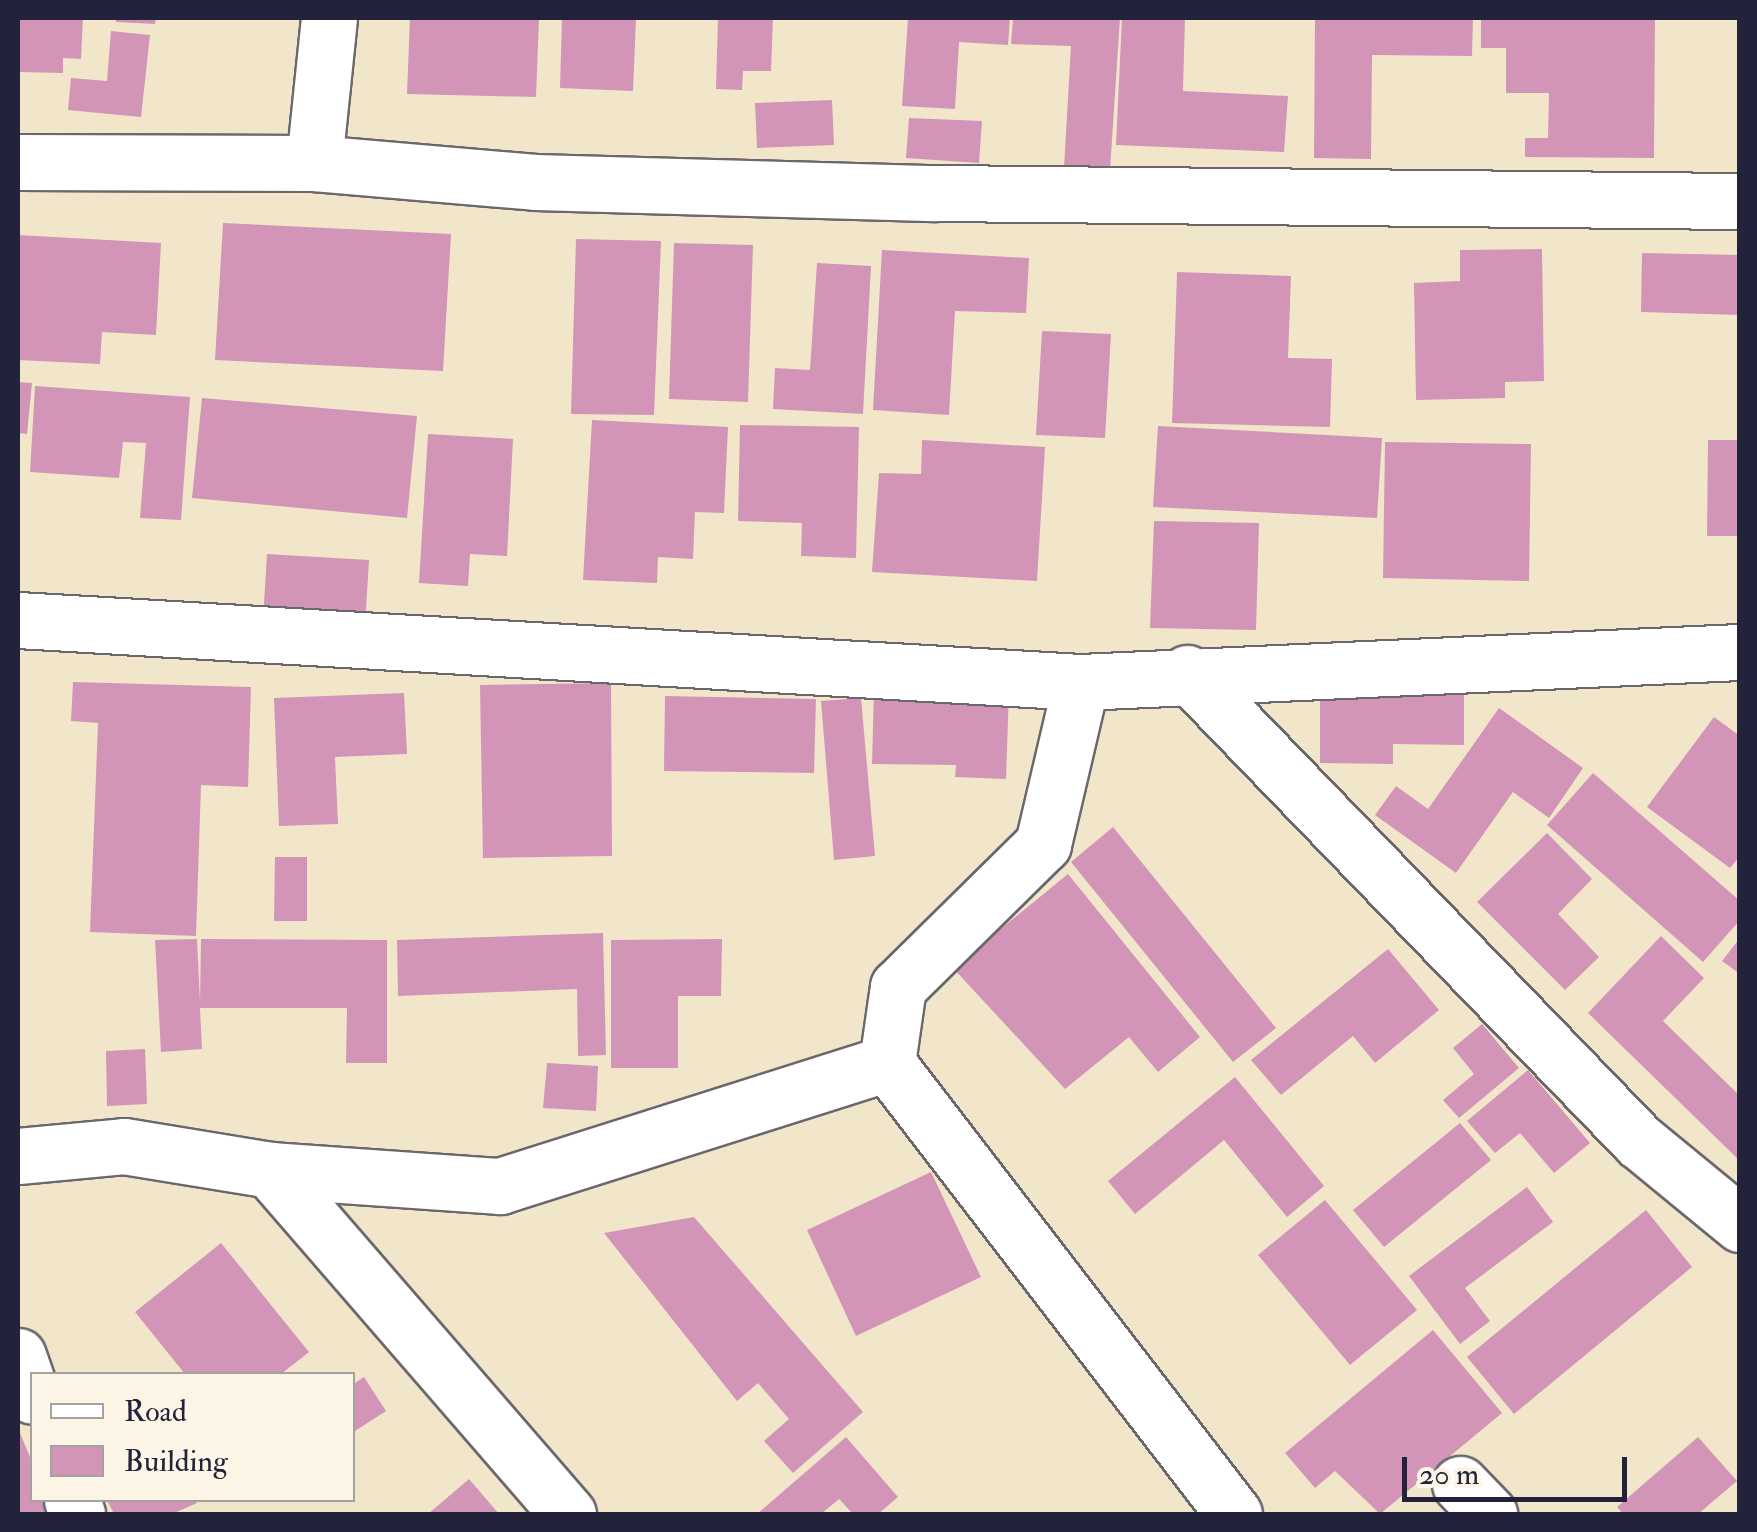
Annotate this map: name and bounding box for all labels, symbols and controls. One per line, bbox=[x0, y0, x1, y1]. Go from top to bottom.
legend bbox=[30, 1372, 355, 1502]
text: Road bbox=[124, 1393, 187, 1430]
scale bar bbox=[1407, 1437, 1632, 1499]
text: Building bbox=[124, 1443, 228, 1480]
text: 20 m bbox=[1419, 1456, 1479, 1493]

